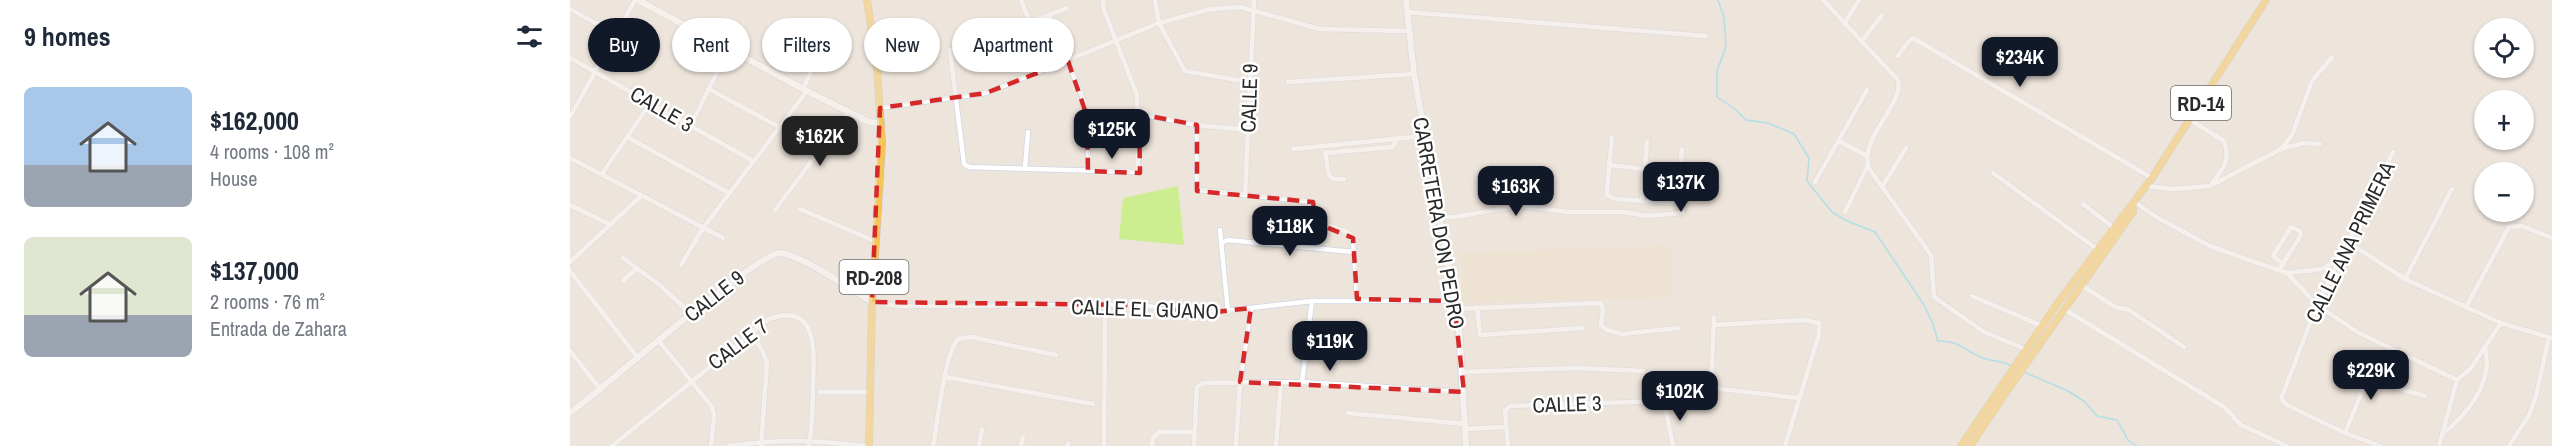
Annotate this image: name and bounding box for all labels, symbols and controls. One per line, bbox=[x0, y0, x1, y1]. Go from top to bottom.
chip: Buy bbox=[588, 18, 660, 72]
chip: Rent bbox=[672, 18, 750, 72]
chip: Filters bbox=[762, 18, 852, 72]
chip: New bbox=[864, 18, 940, 72]
chip: Apartment bbox=[952, 18, 1074, 72]
map controls bbox=[2474, 18, 2534, 222]
button: locate bbox=[2474, 18, 2534, 78]
text: 9 homes bbox=[24, 19, 111, 54]
icon: filters bbox=[513, 20, 546, 53]
pin: $234K bbox=[1978, 37, 2062, 88]
text: $234K bbox=[1996, 43, 2044, 70]
street label: CALLE 9 bbox=[1233, 63, 1265, 133]
street label: CALLE 3 bbox=[625, 79, 699, 139]
road number: RD-14 bbox=[2171, 86, 2231, 120]
button: + bbox=[2474, 90, 2534, 150]
text: $162,000 bbox=[210, 103, 299, 138]
pin: $125K bbox=[1070, 109, 1154, 160]
icon: home bbox=[72, 111, 144, 183]
text: $125K bbox=[1088, 115, 1136, 142]
street label: CARRETERA DON PEDRO bbox=[1406, 115, 1472, 331]
pin: $162K bbox=[778, 116, 862, 167]
text: $162K bbox=[796, 122, 844, 149]
text: 4 rooms · 108 m² bbox=[210, 138, 334, 165]
street label: CALLE ANA PRIMERA bbox=[2298, 156, 2402, 327]
pin: $137K bbox=[1639, 162, 1723, 213]
button: − bbox=[2474, 162, 2534, 222]
text: House bbox=[210, 165, 257, 192]
pin: $163K bbox=[1474, 166, 1558, 217]
text: $137K bbox=[1657, 168, 1705, 195]
text: $163K bbox=[1492, 172, 1540, 199]
pin: $118K bbox=[1248, 206, 1332, 257]
text: $118K bbox=[1266, 212, 1314, 239]
text: $137,000 bbox=[210, 253, 299, 288]
road number: RD-208 bbox=[840, 260, 908, 294]
icon: home bbox=[72, 261, 144, 333]
street label: CALLE 9 bbox=[678, 263, 750, 329]
text: 2 rooms · 76 m² bbox=[210, 288, 325, 315]
street label: CALLE EL GUANO bbox=[1071, 292, 1219, 326]
street label: CALLE 7 bbox=[702, 312, 774, 376]
text: Entrada de Zahara bbox=[210, 315, 347, 342]
pin: $119K bbox=[1288, 321, 1372, 372]
text: $119K bbox=[1306, 327, 1354, 354]
pin: $229K bbox=[2329, 350, 2413, 401]
text: $229K bbox=[2347, 356, 2395, 383]
pin: $102K bbox=[1638, 371, 1722, 422]
text: $102K bbox=[1656, 377, 1704, 404]
street label: CALLE 3 bbox=[1532, 388, 1602, 420]

